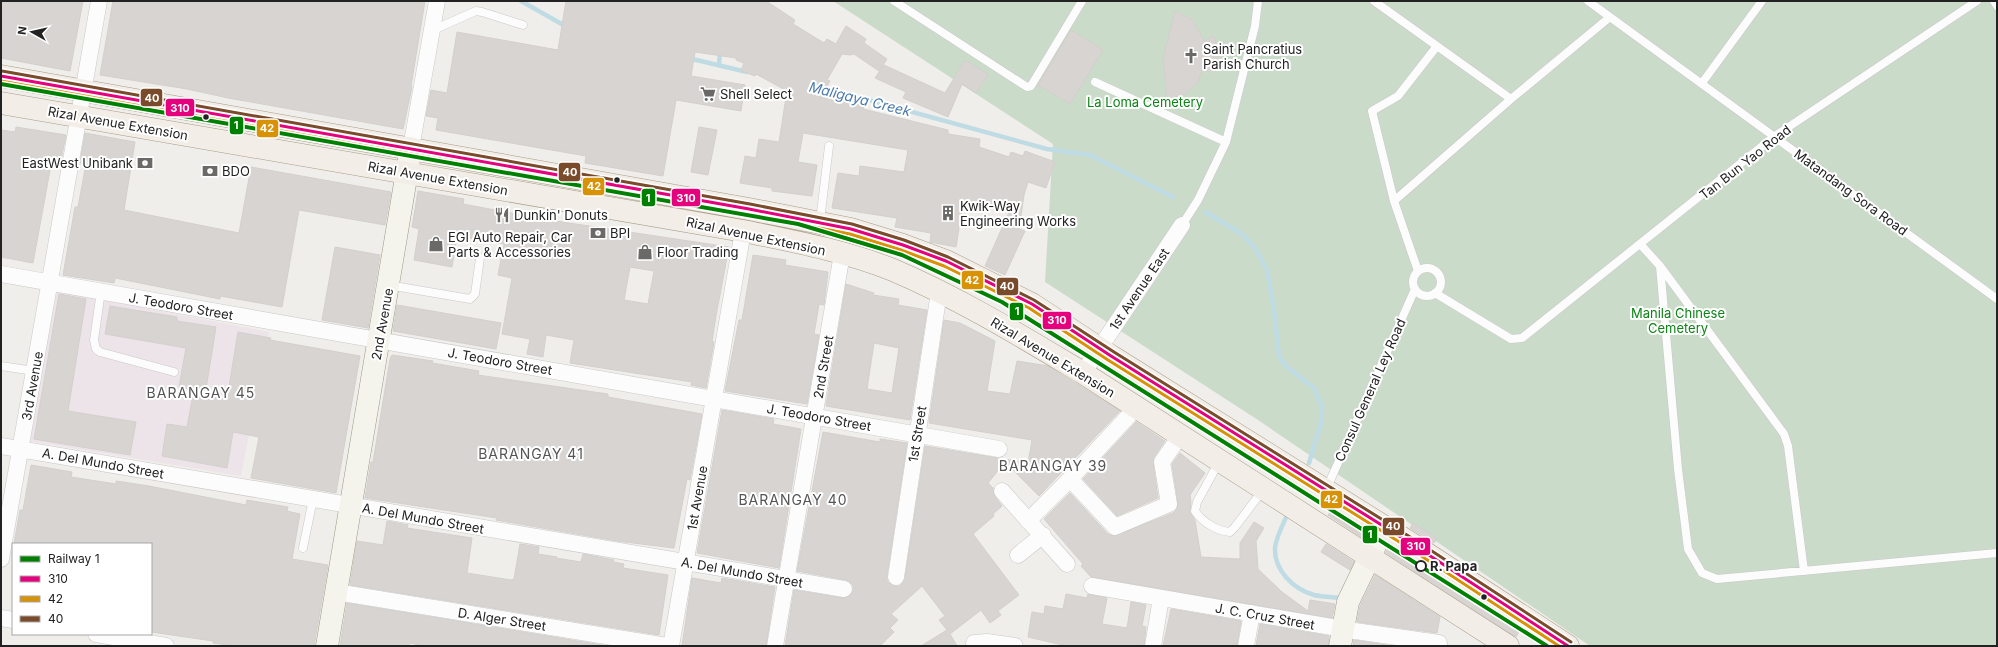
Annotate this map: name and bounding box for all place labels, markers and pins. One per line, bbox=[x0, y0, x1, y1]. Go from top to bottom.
place label: Saint Pancratius Parish Church bbox=[1203, 41, 1302, 72]
church icon: Saint Pancratius Parish Church bbox=[1182, 47, 1200, 65]
supermarket icon: Shell Select bbox=[699, 85, 717, 103]
place label: Shell Select bbox=[720, 86, 792, 102]
unlabelled marker bbox=[201, 112, 211, 122]
bank icon: EastWest Unibank bbox=[136, 154, 154, 172]
place label: EastWest Unibank bbox=[22, 155, 133, 171]
bank icon: BDO bbox=[201, 162, 219, 180]
place label: BDO bbox=[222, 163, 250, 179]
unlabelled marker bbox=[612, 175, 622, 185]
place label: Kwik-Way Engineering Works bbox=[960, 198, 1076, 229]
building icon: Kwik-Way Engineering Works bbox=[939, 204, 957, 222]
restaurant icon: Dunkin' Donuts bbox=[493, 206, 511, 224]
place label: Dunkin' Donuts bbox=[514, 207, 608, 223]
bank icon: BPI bbox=[589, 224, 607, 242]
place label: BPI bbox=[610, 225, 630, 241]
place label: EGI Auto Repair, Car Parts & Accessories bbox=[448, 229, 572, 260]
shop icon: EGI Auto Repair, Car Parts & Accessories bbox=[427, 235, 445, 253]
shop icon: Floor Trading bbox=[636, 243, 654, 261]
place label: Floor Trading bbox=[657, 244, 739, 260]
place label: R. Papa bbox=[1430, 558, 1477, 574]
marker: R. Papa bbox=[1415, 560, 1427, 572]
unlabelled marker bbox=[1479, 592, 1489, 602]

